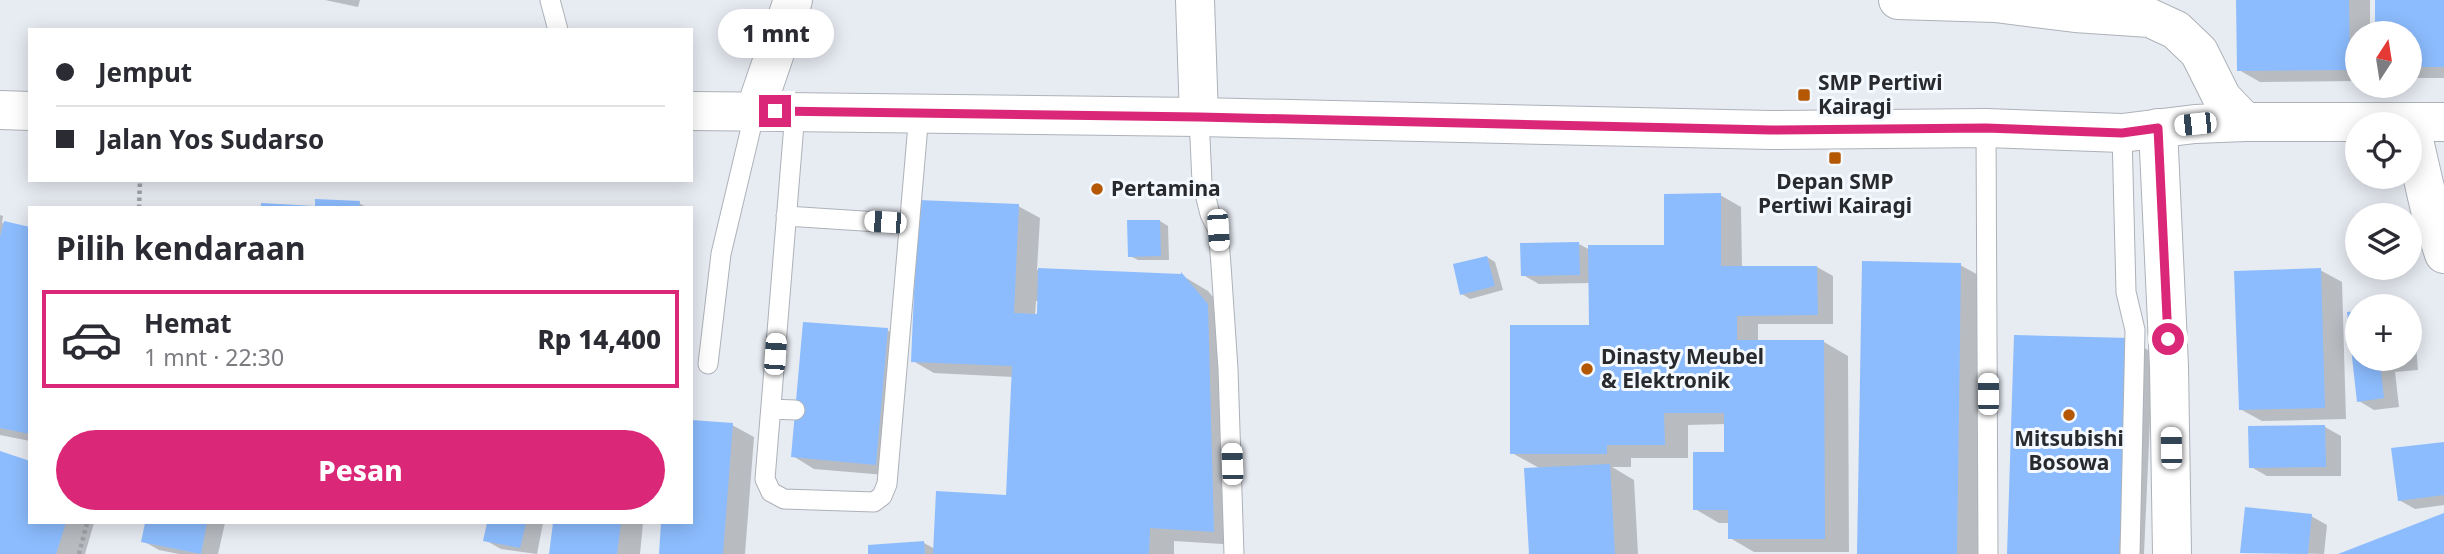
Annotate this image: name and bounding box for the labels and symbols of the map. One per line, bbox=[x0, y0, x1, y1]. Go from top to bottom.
callout: 1 mnt bbox=[717, 10, 833, 58]
north arrow bbox=[2345, 21, 2422, 98]
place label: SMP Pertiwi Kairagi bbox=[1818, 68, 1943, 120]
marker: SMP Pertiwi Kairagi bbox=[1796, 87, 1812, 103]
route end bbox=[759, 95, 791, 127]
car bbox=[2174, 111, 2217, 137]
marker: Depan SMP Pertiwi Kairagi bbox=[1827, 150, 1843, 166]
place label: Depan SMP Pertiwi Kairagi bbox=[1758, 167, 1912, 219]
place label: Pertamina bbox=[1111, 174, 1221, 202]
marker: Pertamina bbox=[1089, 181, 1105, 197]
car bbox=[1207, 208, 1230, 252]
car bbox=[864, 210, 907, 234]
route start bbox=[2152, 323, 2184, 355]
car bbox=[764, 332, 787, 376]
place label: Dinasty Meubel & Elektronik bbox=[1601, 342, 1764, 394]
marker: Dinasty Meubel & Elektronik bbox=[1579, 361, 1595, 377]
car bbox=[1978, 373, 1999, 415]
marker: Mitsubishi Bosowa bbox=[2061, 407, 2077, 423]
place label: Mitsubishi Bosowa bbox=[2014, 424, 2124, 476]
car bbox=[2161, 427, 2182, 469]
car bbox=[1221, 443, 1244, 485]

